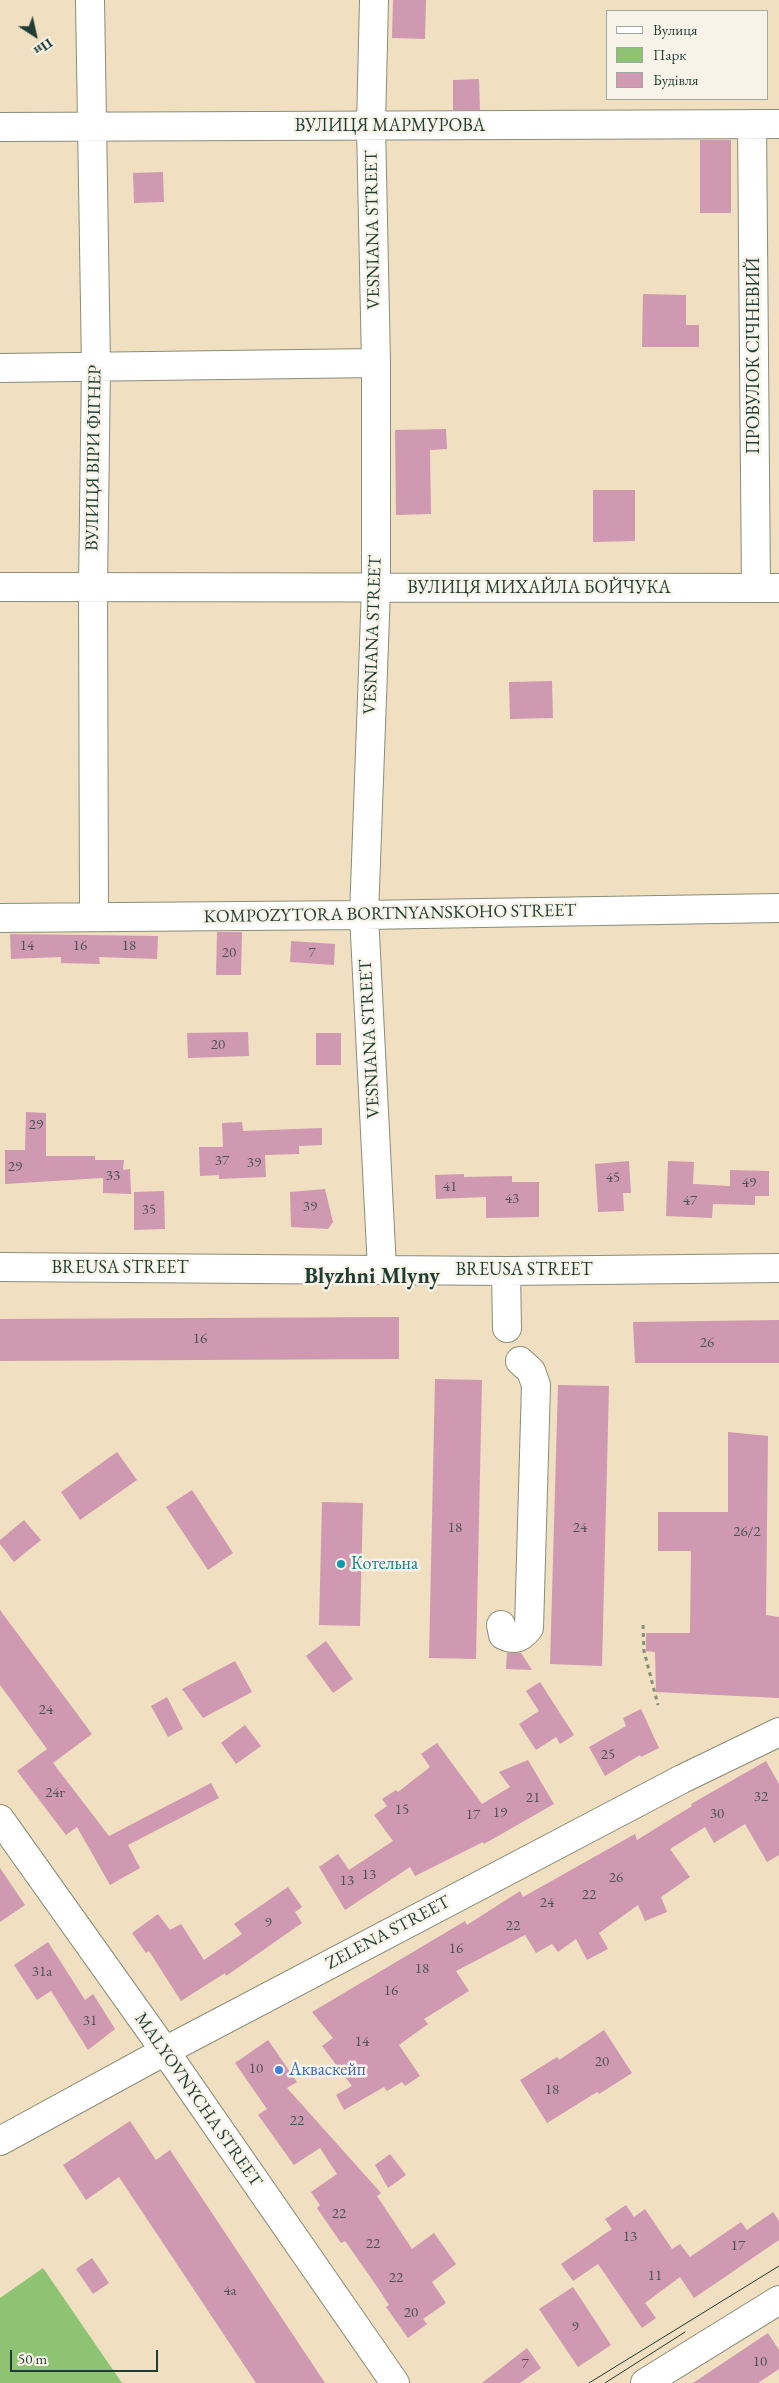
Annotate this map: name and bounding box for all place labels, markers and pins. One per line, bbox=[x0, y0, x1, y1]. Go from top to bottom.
place label: Котельна bbox=[351, 1553, 418, 1575]
marker: Котельна bbox=[335, 1558, 347, 1570]
place label: Акваскейп bbox=[289, 2059, 366, 2081]
marker: Акваскейп bbox=[273, 2064, 285, 2076]

